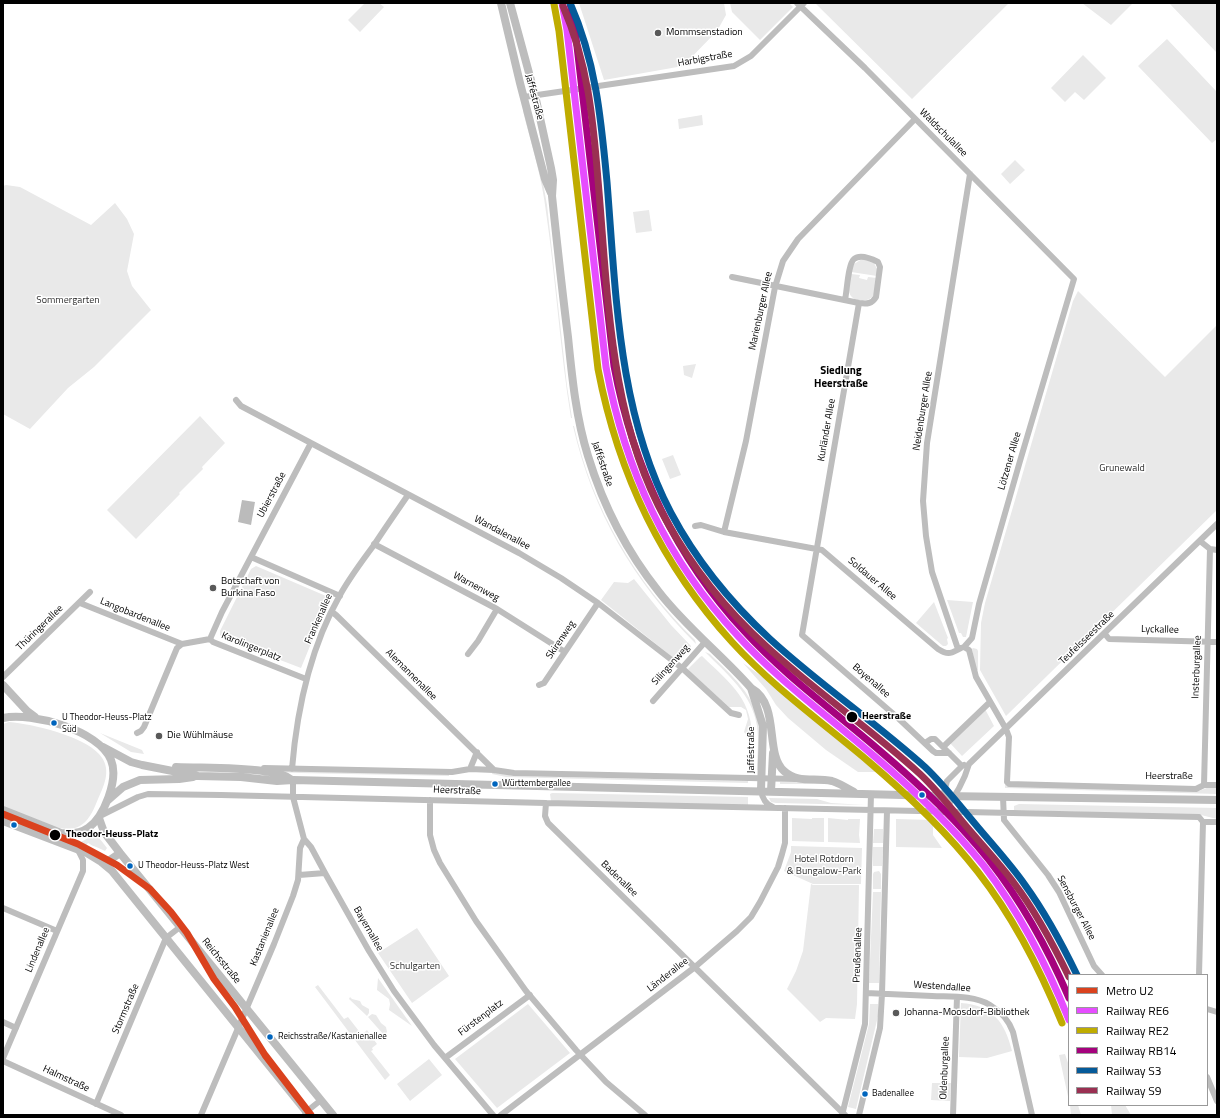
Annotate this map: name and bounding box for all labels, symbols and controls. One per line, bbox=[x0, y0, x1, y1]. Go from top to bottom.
place label: Mommsenstadion bbox=[666, 27, 743, 39]
marker: Mommsenstadion bbox=[653, 28, 663, 38]
street label: Harbigstraße bbox=[677, 48, 733, 70]
street label: Jafféstraße bbox=[522, 73, 546, 121]
street label: Waldschulallee bbox=[916, 106, 970, 160]
street label: Marienburger Allee bbox=[747, 271, 775, 351]
park label: Sommergarten bbox=[36, 295, 100, 307]
district label: Siedlung Heerstraße bbox=[814, 364, 868, 390]
street label: Neidenburger Allee bbox=[911, 370, 935, 452]
street label: Kurländer Allee bbox=[816, 398, 838, 462]
street label: Lötzener Allee bbox=[996, 431, 1024, 491]
street label: Jafféstraße bbox=[589, 440, 615, 488]
park label: Grunewald bbox=[1099, 463, 1145, 475]
street label: Ubierstraße bbox=[255, 470, 289, 520]
street label: Wandalenallee bbox=[472, 513, 532, 553]
street label: Soldauer Allee bbox=[845, 555, 899, 603]
street label: Warnenweg bbox=[451, 570, 501, 604]
place label: Botschaft von Burkina Faso bbox=[221, 576, 280, 600]
marker: Botschaft von Burkina Faso bbox=[208, 583, 218, 593]
street label: Frankenallee bbox=[303, 592, 335, 646]
street label: Langobardenallee bbox=[98, 595, 172, 635]
street label: Thüringerallee bbox=[14, 603, 66, 653]
street label: Teufelsseestraße bbox=[1057, 609, 1117, 667]
street label: Skirenweg bbox=[544, 618, 578, 662]
street label: Lyckallee bbox=[1141, 624, 1179, 636]
street label: Karolingerplatz bbox=[219, 630, 283, 664]
street label: Insterburgallee bbox=[1190, 635, 1204, 699]
street label: Silingenweg bbox=[650, 642, 692, 688]
street label: Alemannenallee bbox=[383, 647, 439, 703]
street label: Boyenallee bbox=[850, 661, 892, 701]
marker: Heerstraße bbox=[845, 710, 859, 724]
place label: Heerstraße bbox=[862, 711, 911, 723]
place label: U Theodor-Heuss-Platz Süd bbox=[62, 713, 152, 734]
marker: U Theodor-Heuss-Platz Süd bbox=[49, 718, 59, 728]
street label: Jafféstraße bbox=[746, 727, 758, 773]
place label: Die Wühlmäuse bbox=[167, 730, 233, 742]
marker: Die Wühlmäuse bbox=[154, 731, 164, 741]
street label: Heerstraße bbox=[1145, 771, 1193, 783]
marker: Württembergallee bbox=[490, 779, 500, 789]
place label: Württembergallee bbox=[502, 779, 571, 789]
street label: Heerstraße bbox=[433, 784, 481, 798]
unlabelled marker bbox=[917, 790, 927, 800]
unlabelled marker bbox=[9, 820, 19, 830]
marker: Theodor-Heuss-Platz bbox=[48, 828, 62, 842]
place label: Theodor-Heuss-Platz bbox=[66, 829, 158, 841]
park label: Hotel Rotdorn & Bungalow-Park bbox=[787, 854, 861, 878]
street label: Badenallee bbox=[598, 858, 640, 900]
marker: U Theodor-Heuss-Platz West bbox=[125, 861, 135, 871]
place label: U Theodor-Heuss-Platz West bbox=[138, 861, 249, 871]
street label: Sensburger Allee bbox=[1054, 874, 1098, 942]
street label: Bayernallee bbox=[350, 905, 386, 953]
street label: Kastanienallee bbox=[248, 906, 282, 968]
street label: Lindenallee bbox=[23, 926, 53, 974]
street label: Preußenallee bbox=[851, 927, 865, 983]
street label: Reichsstraße bbox=[199, 936, 243, 986]
street label: Länderallee bbox=[645, 955, 691, 995]
park label: Schulgarten bbox=[390, 961, 440, 973]
legend bbox=[1068, 974, 1208, 1106]
street label: Westendallee bbox=[913, 979, 971, 995]
text: Metro U2 bbox=[1106, 981, 1154, 1000]
street label: Stormstraße bbox=[110, 982, 142, 1036]
street label: Fürstenplatz bbox=[456, 997, 506, 1039]
text: Railway RE6 bbox=[1106, 1001, 1169, 1020]
place label: Johanna-Moosdorf-Bibliothek bbox=[904, 1007, 1030, 1019]
marker: Johanna-Moosdorf-Bibliothek bbox=[891, 1008, 901, 1018]
text: Railway RE2 bbox=[1106, 1021, 1169, 1040]
marker: Reichsstraße/Kastanienallee bbox=[265, 1032, 275, 1042]
place label: Reichsstraße/Kastanienallee bbox=[278, 1032, 387, 1042]
street label: Oldenburgallee bbox=[938, 1036, 952, 1100]
text: Railway RB14 bbox=[1106, 1041, 1177, 1060]
text: Railway S3 bbox=[1106, 1061, 1162, 1080]
street label: Halmstraße bbox=[41, 1063, 91, 1095]
text: Railway S9 bbox=[1106, 1081, 1162, 1100]
marker: Badenallee bbox=[860, 1089, 870, 1099]
place label: Badenallee bbox=[872, 1089, 914, 1099]

